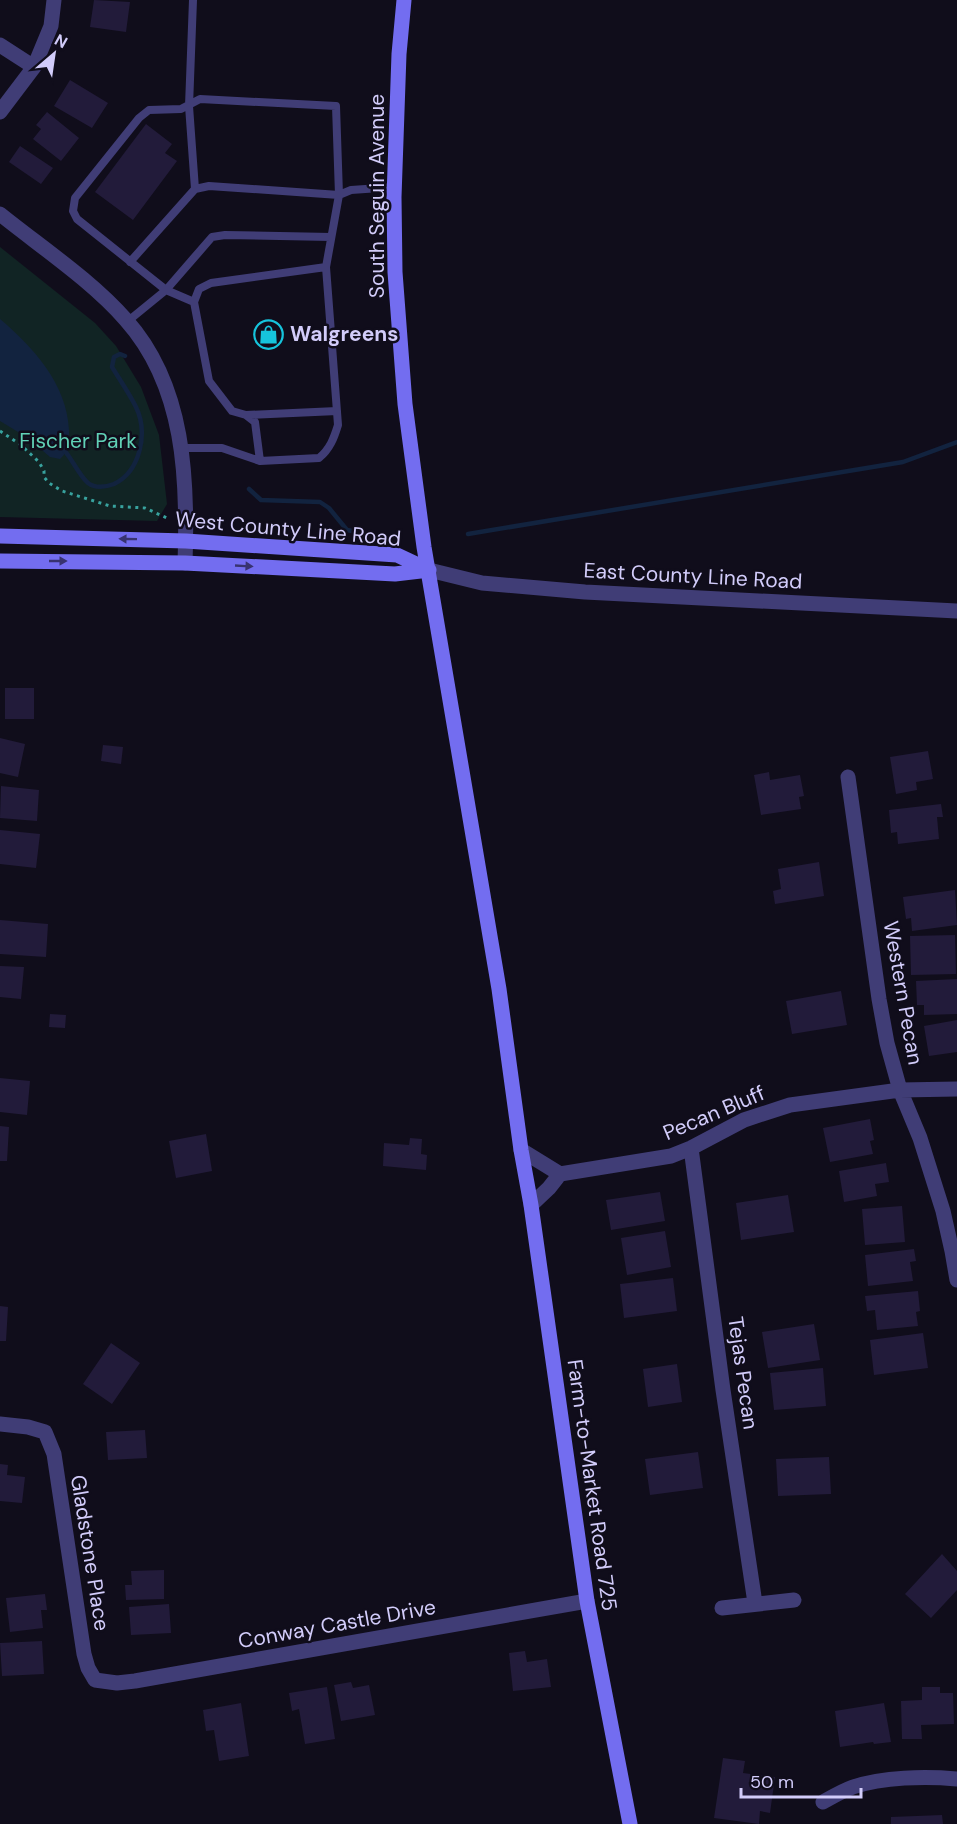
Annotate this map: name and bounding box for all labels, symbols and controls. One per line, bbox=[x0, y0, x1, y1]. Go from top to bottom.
north arrow bbox=[24, 24, 84, 84]
text: N bbox=[51, 29, 71, 53]
street label: South Seguin Avenue bbox=[363, 94, 391, 298]
shop icon: Walgreens bbox=[253, 318, 285, 350]
place label: Walgreens bbox=[290, 320, 398, 348]
park label: Fischer Park bbox=[19, 427, 137, 455]
street label: West County Line Road bbox=[174, 505, 402, 553]
one-way arrow bbox=[118, 535, 137, 544]
one-way arrow bbox=[49, 556, 68, 566]
street label: East County Line Road bbox=[583, 556, 803, 596]
one-way arrow bbox=[234, 561, 253, 571]
street label: Western Pecan bbox=[877, 919, 929, 1067]
street label: Pecan Bluff bbox=[659, 1079, 769, 1147]
street label: Tejas Pecan bbox=[721, 1315, 765, 1431]
street label: Farm-to-Market Road 725 bbox=[560, 1357, 624, 1613]
street label: Gladstone Place bbox=[64, 1473, 116, 1633]
street label: Conway Castle Drive bbox=[236, 1593, 438, 1655]
scale bar bbox=[741, 1761, 861, 1799]
text: 50 m bbox=[750, 1770, 794, 1794]

